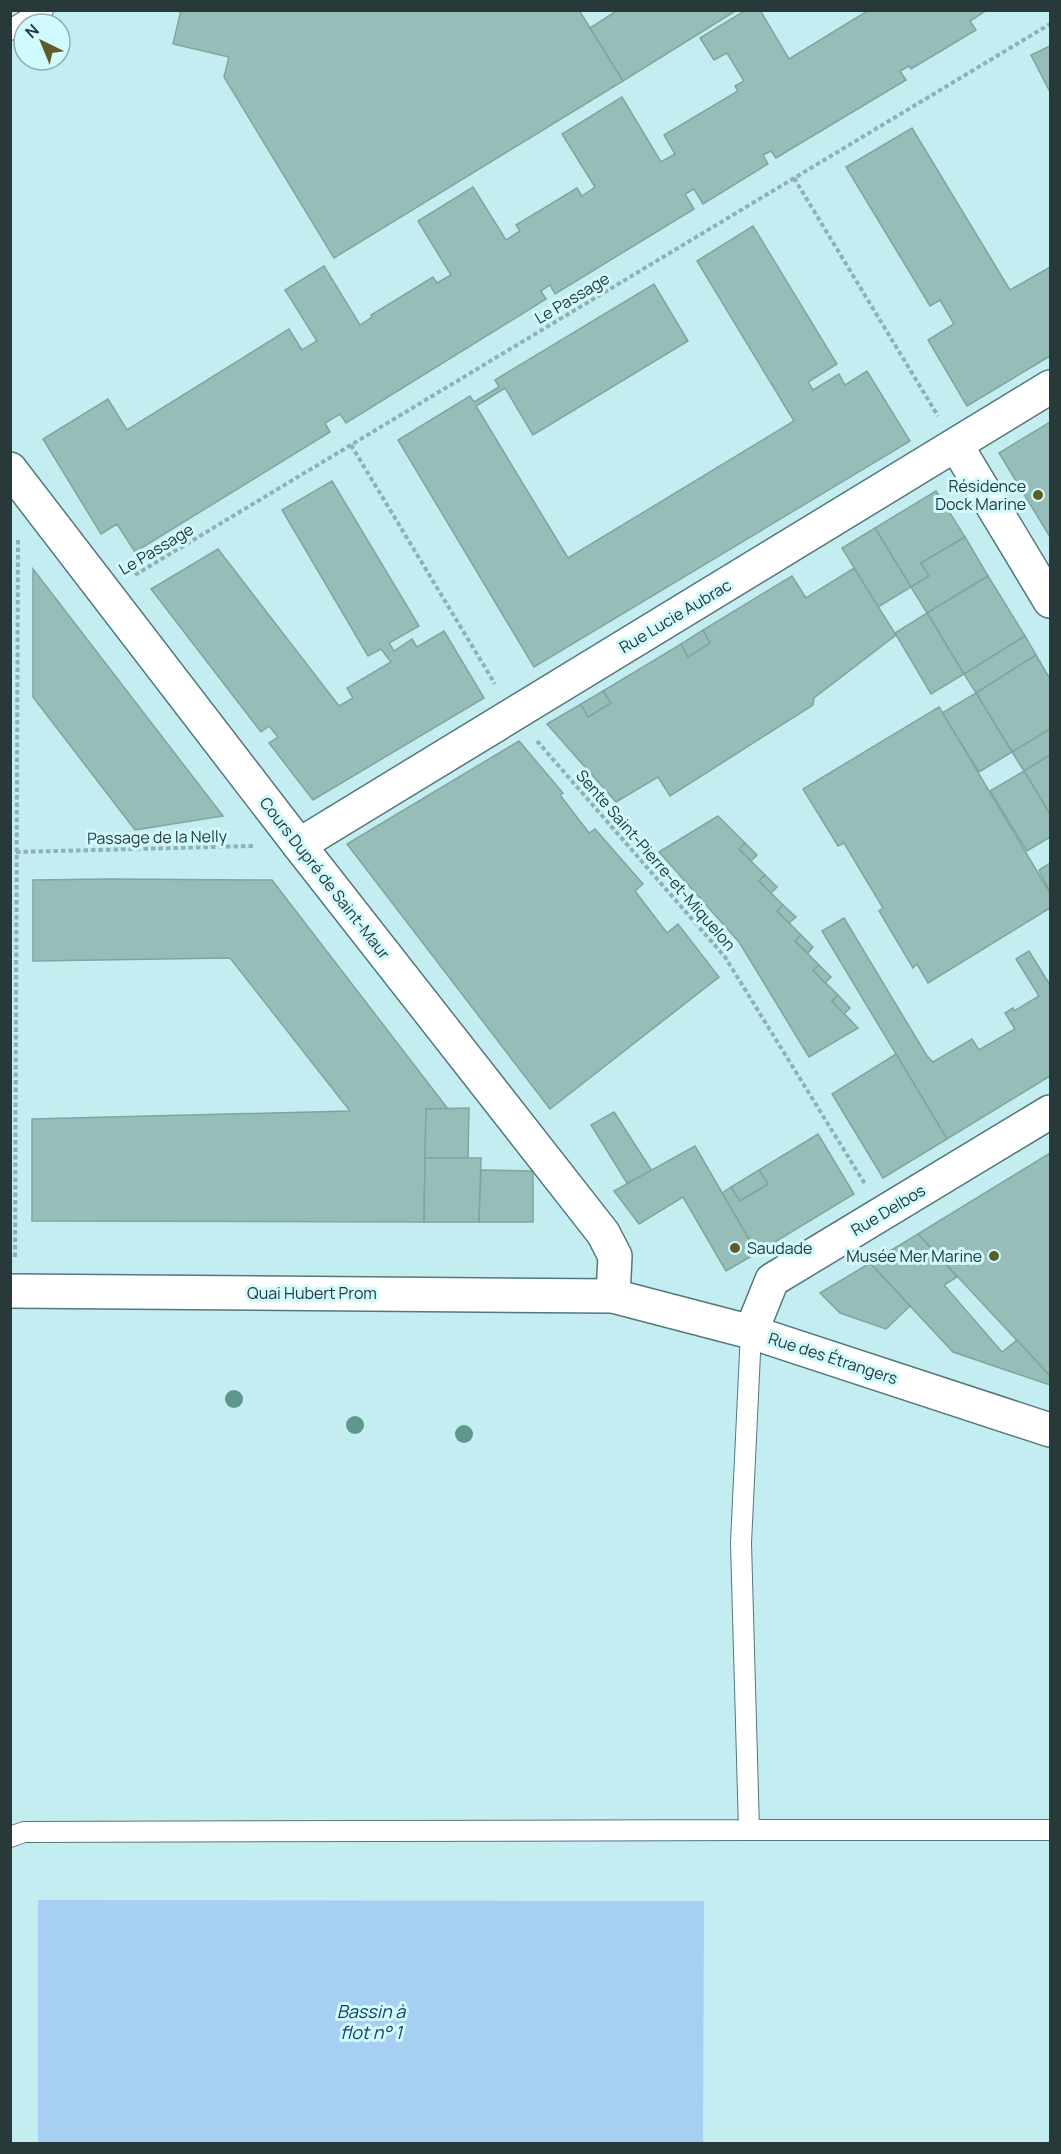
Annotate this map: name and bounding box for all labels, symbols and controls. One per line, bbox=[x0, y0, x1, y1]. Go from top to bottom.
north arrow bbox=[12, 12, 72, 72]
text: N bbox=[20, 19, 43, 43]
street label: Le Passage bbox=[531, 267, 613, 329]
place label: Résidence Dock Marine bbox=[935, 475, 1026, 515]
marker: Résidence Dock Marine bbox=[1031, 488, 1045, 502]
street label: Le Passage bbox=[115, 518, 197, 580]
street label: Rue Lucie Aubrac bbox=[615, 574, 735, 658]
street label: Sente Saint-Pierre-et-Miquelon bbox=[571, 765, 741, 955]
street label: Cours Dupré de Saint-Maur bbox=[255, 792, 395, 964]
street label: Passage de la Nelly bbox=[87, 825, 228, 849]
street label: Rue Delbos bbox=[847, 1179, 929, 1241]
place label: Saudade bbox=[747, 1237, 812, 1259]
marker: Saudade bbox=[728, 1241, 742, 1255]
place label: Musée Mer Marine bbox=[846, 1245, 982, 1267]
marker: Musée Mer Marine bbox=[987, 1249, 1001, 1263]
street label: Quai Hubert Prom bbox=[247, 1282, 377, 1304]
street label: Rue des Étrangers bbox=[766, 1327, 900, 1389]
water label: Bassin à flot n° 1 bbox=[337, 1999, 406, 2044]

